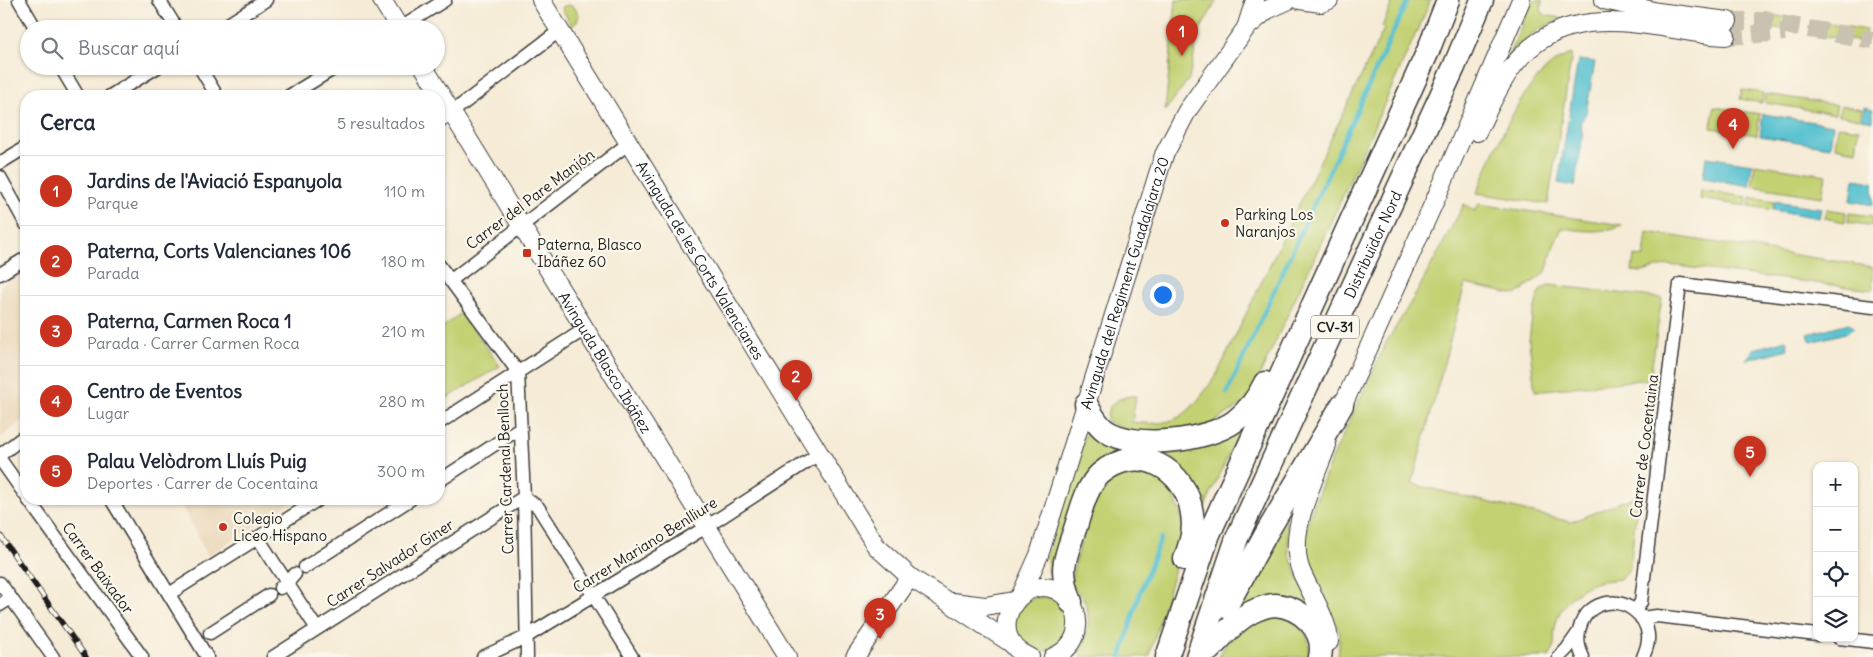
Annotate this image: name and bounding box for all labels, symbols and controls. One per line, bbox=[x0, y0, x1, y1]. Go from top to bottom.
pin: 1 bbox=[1166, 15, 1198, 56]
search box bbox=[20, 20, 445, 75]
icon: search bbox=[38, 34, 66, 62]
text: Buscar aquí bbox=[78, 36, 179, 60]
pin: 4 bbox=[1717, 108, 1749, 149]
text: Cerca bbox=[40, 109, 95, 136]
text: 5 resultados bbox=[337, 113, 425, 133]
street label: Carrer del Pare Manjón bbox=[462, 144, 598, 254]
street label: Avinguda del Regiment Guadalajara 20 bbox=[1076, 154, 1172, 412]
street label: Avinguda de les Corts Valencianes bbox=[632, 157, 769, 363]
text: Jardins de l'Aviació Espanyola bbox=[87, 169, 342, 193]
text: 1 bbox=[53, 181, 59, 201]
text: 110 m bbox=[384, 181, 425, 201]
street label: Distribuïdor Nord bbox=[1339, 187, 1405, 301]
text: Parque bbox=[87, 193, 138, 213]
place label: Parking Los Naranjos bbox=[1235, 205, 1313, 241]
marker: Parking Los Naranjos bbox=[1219, 217, 1231, 229]
place label: Paterna, Blasco Ibáñez 60 bbox=[537, 235, 642, 271]
text: Paterna, Corts Valencianes 106 bbox=[87, 239, 351, 263]
marker: Paterna, Blasco Ibáñez 60 bbox=[521, 247, 533, 259]
text: 2 bbox=[52, 251, 60, 271]
text: 180 m bbox=[381, 251, 425, 271]
text: Parada bbox=[87, 263, 139, 283]
your location bbox=[1150, 282, 1176, 308]
street label: Avinguda Blasco Ibáñez bbox=[555, 288, 656, 436]
text: Paterna, Carmen Roca 1 bbox=[87, 309, 292, 333]
road number: CV-31 bbox=[1311, 316, 1359, 338]
text: 3 bbox=[51, 321, 61, 341]
text: 210 m bbox=[382, 321, 425, 341]
text: Parada · Carrer Carmen Roca bbox=[87, 333, 300, 353]
pin: 2 bbox=[780, 360, 812, 401]
street label: Carrer de Cocentaina bbox=[1626, 373, 1662, 519]
text: Centro de Eventos bbox=[87, 379, 242, 403]
street label: Carrer Cardenal Benlloch bbox=[493, 383, 517, 555]
text: 4 bbox=[51, 391, 61, 411]
text: 280 m bbox=[379, 391, 425, 411]
text: Lugar bbox=[87, 403, 129, 423]
pin: 5 bbox=[1734, 436, 1766, 477]
text: Palau Velòdrom Lluís Puig bbox=[87, 449, 307, 473]
text: 5 bbox=[51, 461, 61, 481]
text: 300 m bbox=[377, 461, 425, 481]
map controls bbox=[1813, 462, 1858, 642]
button: + bbox=[1813, 462, 1858, 507]
text: Deportes · Carrer de Cocentaina bbox=[87, 473, 318, 493]
street label: Carrer Mariano Benlliure bbox=[569, 493, 721, 597]
button: − bbox=[1813, 507, 1858, 552]
place label: Colegio Liceo Hispano bbox=[233, 509, 327, 545]
street label: Carrer Salvador Giner bbox=[323, 515, 457, 611]
street label: Carrer Baixador bbox=[58, 518, 138, 618]
marker: Colegio Liceo Hispano bbox=[217, 521, 229, 533]
button: locate bbox=[1813, 552, 1858, 597]
button: layers bbox=[1813, 597, 1858, 642]
pin: 3 bbox=[864, 598, 896, 639]

